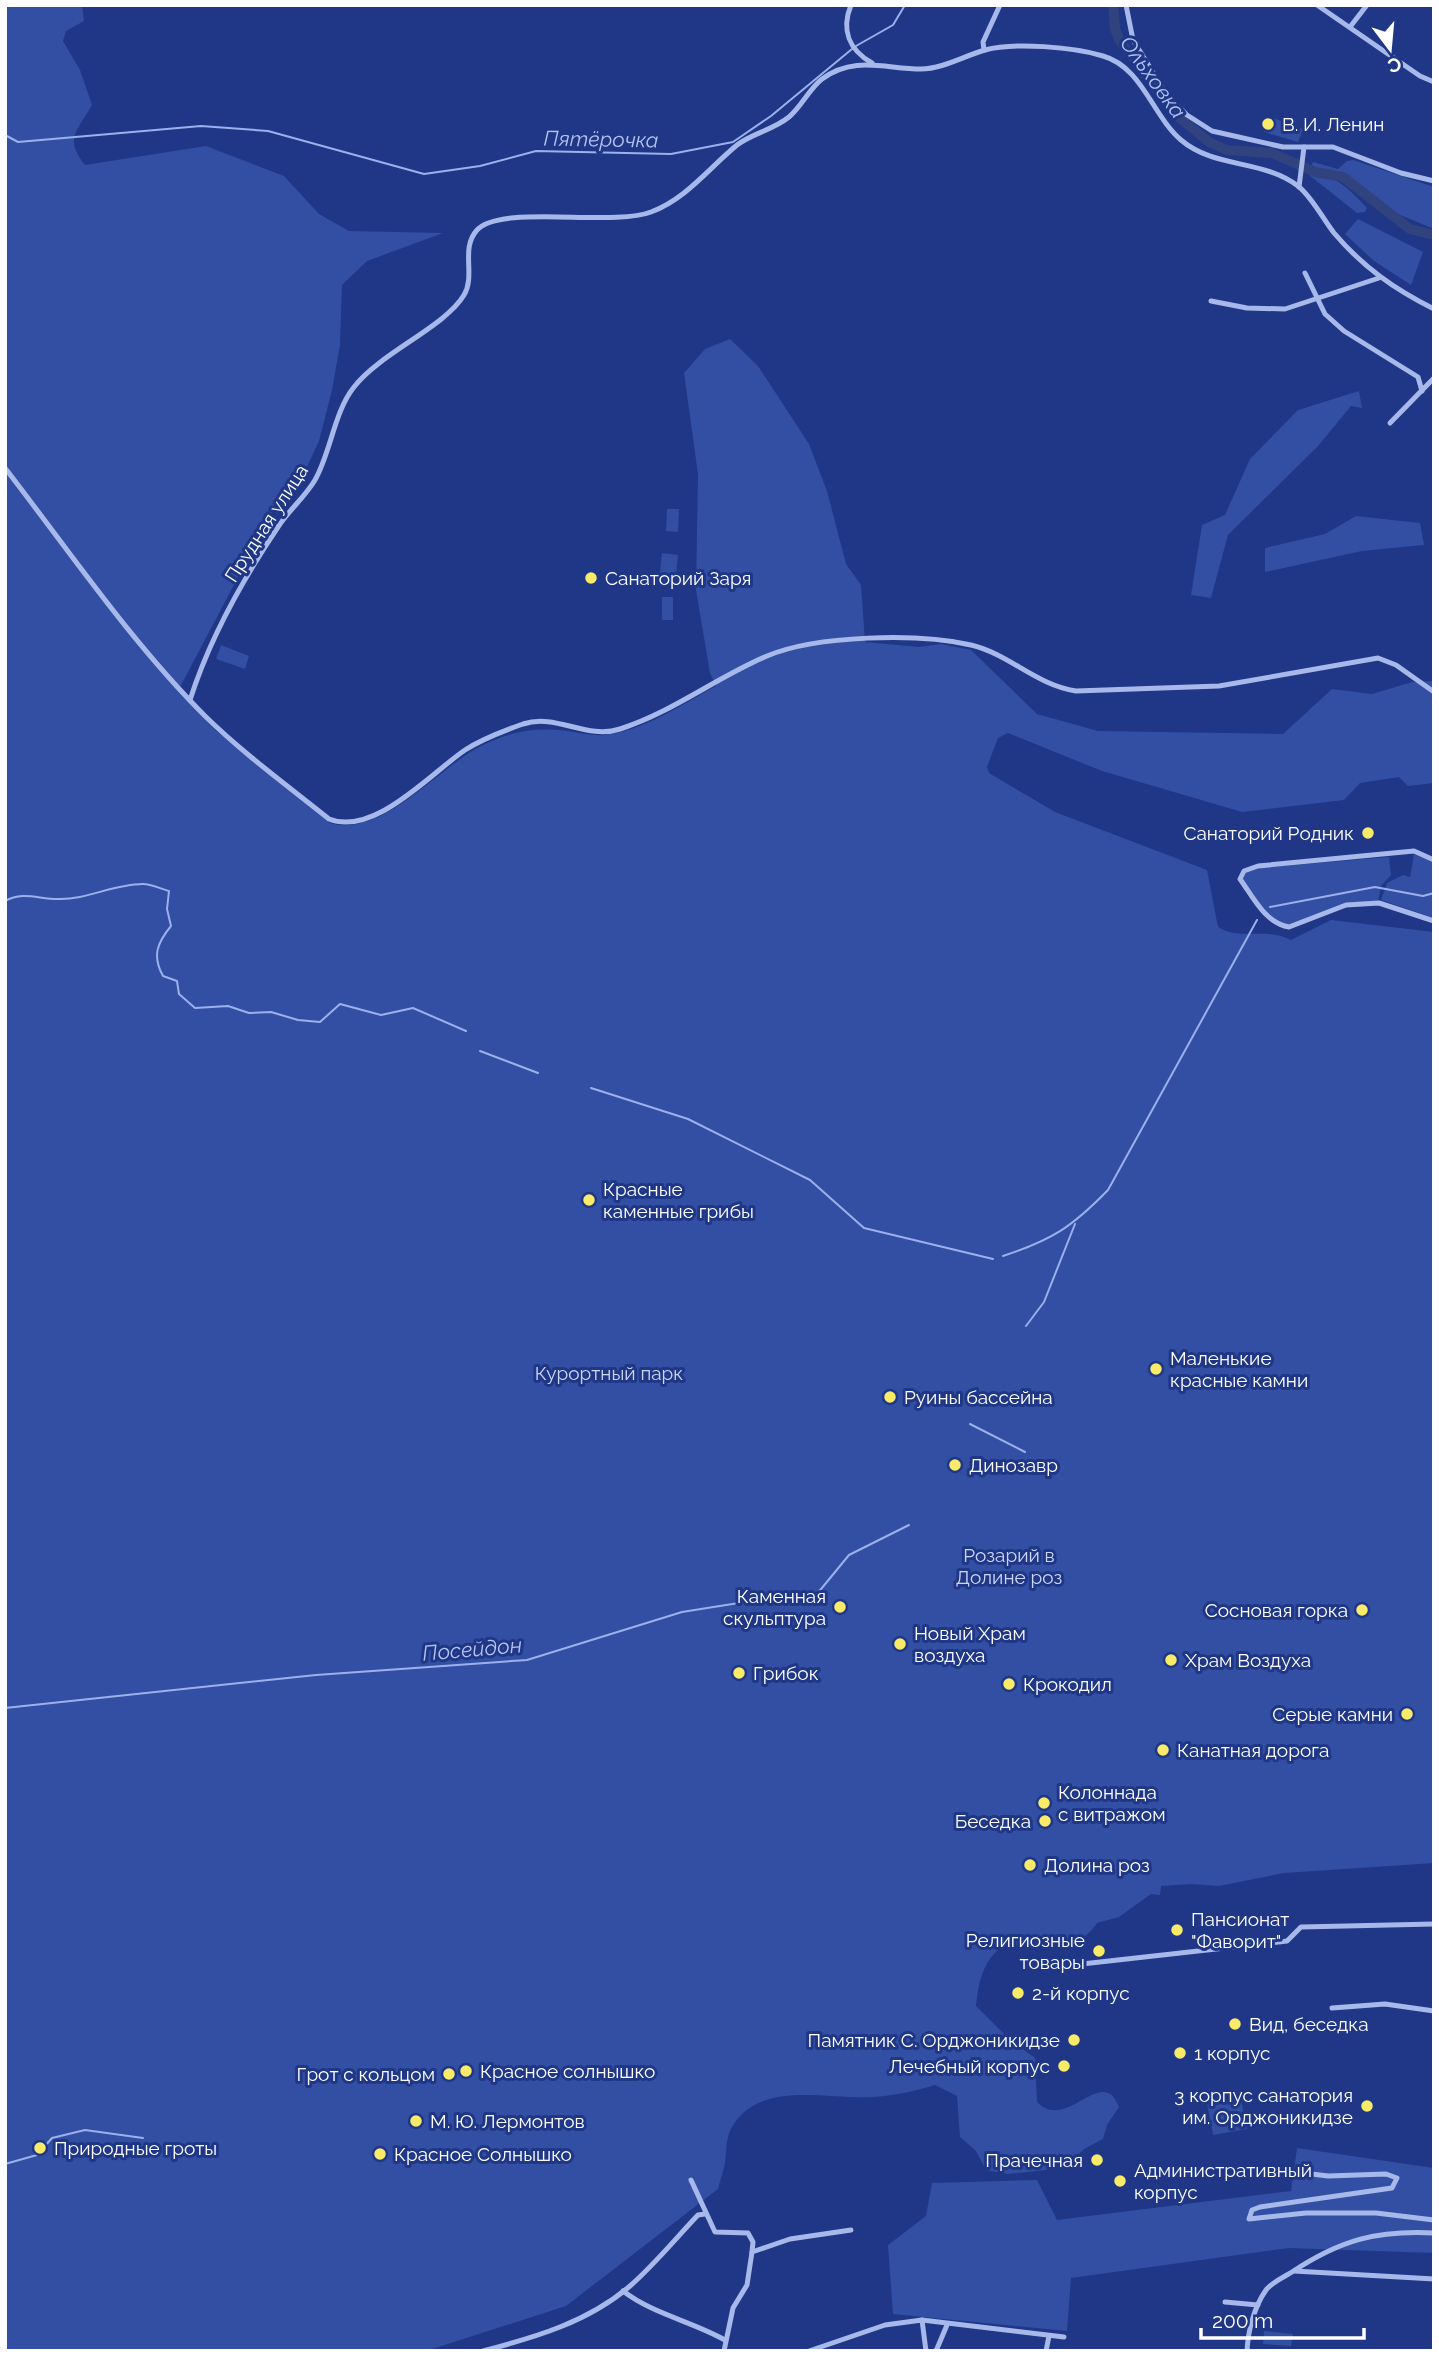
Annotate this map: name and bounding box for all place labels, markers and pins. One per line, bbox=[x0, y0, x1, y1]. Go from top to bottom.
place label: В. И. Ленин bbox=[1282, 113, 1384, 135]
marker: В. И. Ленин bbox=[1260, 116, 1276, 132]
place label: Санаторий Заря bbox=[605, 567, 751, 589]
marker: Санаторий Заря bbox=[583, 570, 599, 586]
place label: Санаторий Родник bbox=[1183, 822, 1354, 844]
marker: Санаторий Родник bbox=[1360, 825, 1376, 841]
place label: Красные каменные грибы bbox=[603, 1178, 754, 1222]
marker: Красные каменные грибы bbox=[581, 1192, 597, 1208]
place label: Маленькие красные камни bbox=[1170, 1347, 1308, 1391]
marker: Маленькие красные камни bbox=[1148, 1361, 1164, 1377]
place label: Руины бассейна bbox=[904, 1386, 1053, 1408]
marker: Руины бассейна bbox=[882, 1389, 898, 1405]
place label: Динозавр bbox=[969, 1454, 1058, 1476]
marker: Динозавр bbox=[947, 1457, 963, 1473]
place label: Каменная скульптура bbox=[723, 1585, 826, 1629]
marker: Каменная скульптура bbox=[832, 1599, 848, 1615]
place label: Сосновая горка bbox=[1205, 1599, 1348, 1621]
marker: Сосновая горка bbox=[1354, 1602, 1370, 1618]
place label: Новый Храм воздуха bbox=[914, 1622, 1026, 1666]
marker: Новый Храм воздуха bbox=[892, 1636, 908, 1652]
place label: Храм Воздуха bbox=[1185, 1649, 1311, 1671]
marker: Храм Воздуха bbox=[1163, 1652, 1179, 1668]
place label: Грибок bbox=[753, 1662, 819, 1684]
marker: Грибок bbox=[731, 1665, 747, 1681]
place label: Крокодил bbox=[1023, 1673, 1112, 1695]
marker: Крокодил bbox=[1001, 1676, 1017, 1692]
place label: Серые камни bbox=[1272, 1703, 1393, 1725]
marker: Серые камни bbox=[1399, 1706, 1415, 1722]
place label: Канатная дорога bbox=[1177, 1739, 1329, 1761]
marker: Канатная дорога bbox=[1155, 1742, 1171, 1758]
place label: Колоннада с витражом bbox=[1058, 1781, 1165, 1825]
marker: Колоннада с витражом bbox=[1036, 1795, 1052, 1811]
place label: Беседка bbox=[955, 1810, 1031, 1832]
marker: Беседка bbox=[1037, 1813, 1053, 1829]
place label: Долина роз bbox=[1044, 1854, 1150, 1876]
marker: Долина роз bbox=[1022, 1857, 1038, 1873]
place label: Пансионат "Фаворит" bbox=[1191, 1908, 1289, 1952]
marker: Пансионат "Фаворит" bbox=[1169, 1922, 1185, 1938]
place label: Религиозные товары bbox=[966, 1929, 1085, 1973]
marker: Религиозные товары bbox=[1091, 1943, 1107, 1959]
place label: 2-й корпус bbox=[1032, 1982, 1130, 2004]
marker: 2-й корпус bbox=[1010, 1985, 1026, 2001]
place label: Вид, беседка bbox=[1249, 2013, 1369, 2035]
marker: Вид, беседка bbox=[1227, 2016, 1243, 2032]
place label: Памятник С. Орджоникидзе bbox=[808, 2029, 1060, 2051]
marker: Памятник С. Орджоникидзе bbox=[1066, 2032, 1082, 2048]
place label: 1 корпус bbox=[1194, 2042, 1271, 2064]
marker: 1 корпус bbox=[1172, 2045, 1188, 2061]
place label: Лечебный корпус bbox=[889, 2055, 1050, 2077]
marker: Лечебный корпус bbox=[1056, 2058, 1072, 2074]
place label: Красное солнышко bbox=[480, 2060, 655, 2082]
place label: Грот с кольцом bbox=[297, 2063, 435, 2085]
marker: Красное солнышко bbox=[458, 2063, 474, 2079]
marker: Грот с кольцом bbox=[441, 2066, 457, 2082]
place label: 3 корпус санатория им. Орджоникидзе bbox=[1174, 2084, 1353, 2128]
marker: 3 корпус санатория им. Орджоникидзе bbox=[1359, 2098, 1375, 2114]
place label: М. Ю. Лермонтов bbox=[430, 2110, 585, 2132]
marker: М. Ю. Лермонтов bbox=[408, 2113, 424, 2129]
place label: Природные гроты bbox=[54, 2137, 217, 2159]
marker: Природные гроты bbox=[32, 2140, 48, 2156]
place label: Красное Солнышко bbox=[394, 2143, 572, 2165]
marker: Красное Солнышко bbox=[372, 2146, 388, 2162]
place label: Прачечная bbox=[985, 2149, 1083, 2171]
marker: Прачечная bbox=[1089, 2152, 1105, 2168]
place label: Административный корпус bbox=[1134, 2159, 1312, 2203]
marker: Административный корпус bbox=[1112, 2173, 1128, 2189]

